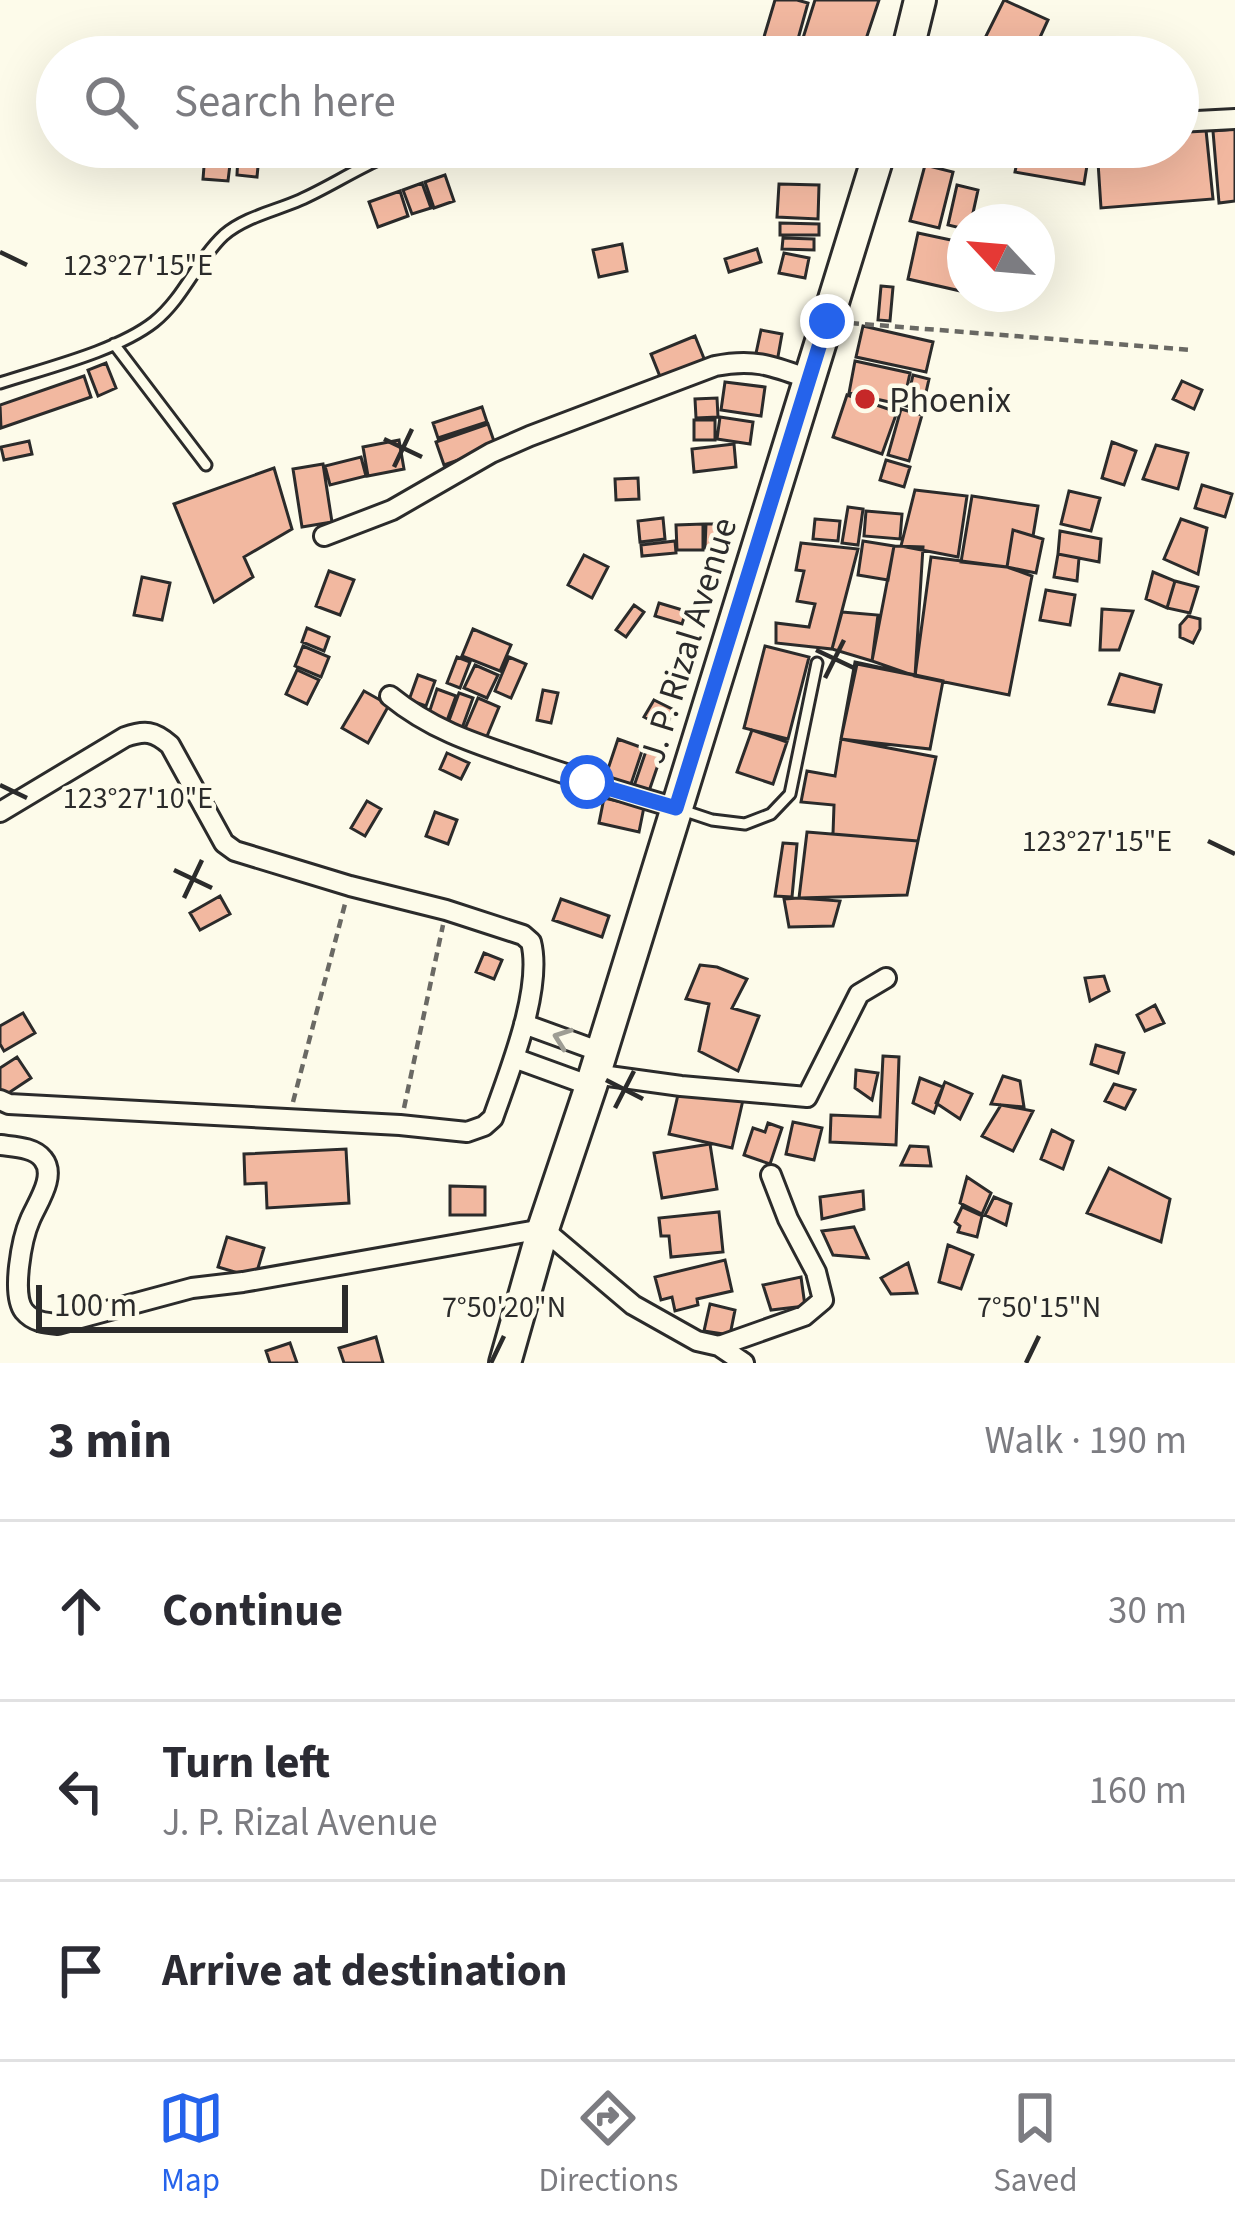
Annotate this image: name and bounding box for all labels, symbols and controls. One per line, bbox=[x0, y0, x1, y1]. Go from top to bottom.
search box bbox=[36, 36, 1199, 168]
icon: search bbox=[78, 69, 144, 135]
text: Search here bbox=[174, 70, 396, 134]
north arrow bbox=[947, 204, 1055, 312]
text: 123°27'15"E bbox=[63, 244, 213, 287]
route end bbox=[800, 294, 854, 348]
place label: Phoenix bbox=[889, 375, 1011, 426]
marker: Phoenix bbox=[852, 386, 878, 412]
street label: J. P. Rizal Avenue bbox=[627, 511, 750, 770]
route start bbox=[560, 755, 614, 809]
text: 123°27'10"E bbox=[63, 777, 213, 820]
text: 123°27'15"E bbox=[1022, 820, 1172, 863]
one-way arrow bbox=[553, 1028, 574, 1053]
scale bar bbox=[36, 1279, 348, 1332]
text: 100 m bbox=[54, 1282, 137, 1329]
text: 7°50'20"N bbox=[442, 1286, 566, 1329]
text: 7°50'15"N bbox=[977, 1286, 1101, 1329]
text: 3 min bbox=[48, 1405, 172, 1477]
text: Walk · 190 m bbox=[984, 1413, 1187, 1469]
icon: ahead bbox=[48, 1578, 114, 1644]
text: Continue bbox=[162, 1579, 343, 1643]
text: 30 m bbox=[1108, 1583, 1187, 1639]
text: Turn left bbox=[162, 1731, 330, 1795]
icon: left bbox=[48, 1758, 114, 1824]
text: 160 m bbox=[1089, 1763, 1187, 1819]
text: J. P. Rizal Avenue bbox=[162, 1795, 438, 1851]
icon: arrive bbox=[48, 1938, 114, 2004]
text: Arrive at destination bbox=[162, 1939, 567, 2003]
tab: Map bbox=[158, 2085, 224, 2204]
tab: Directions bbox=[539, 2085, 678, 2204]
tab: Saved bbox=[993, 2085, 1077, 2204]

